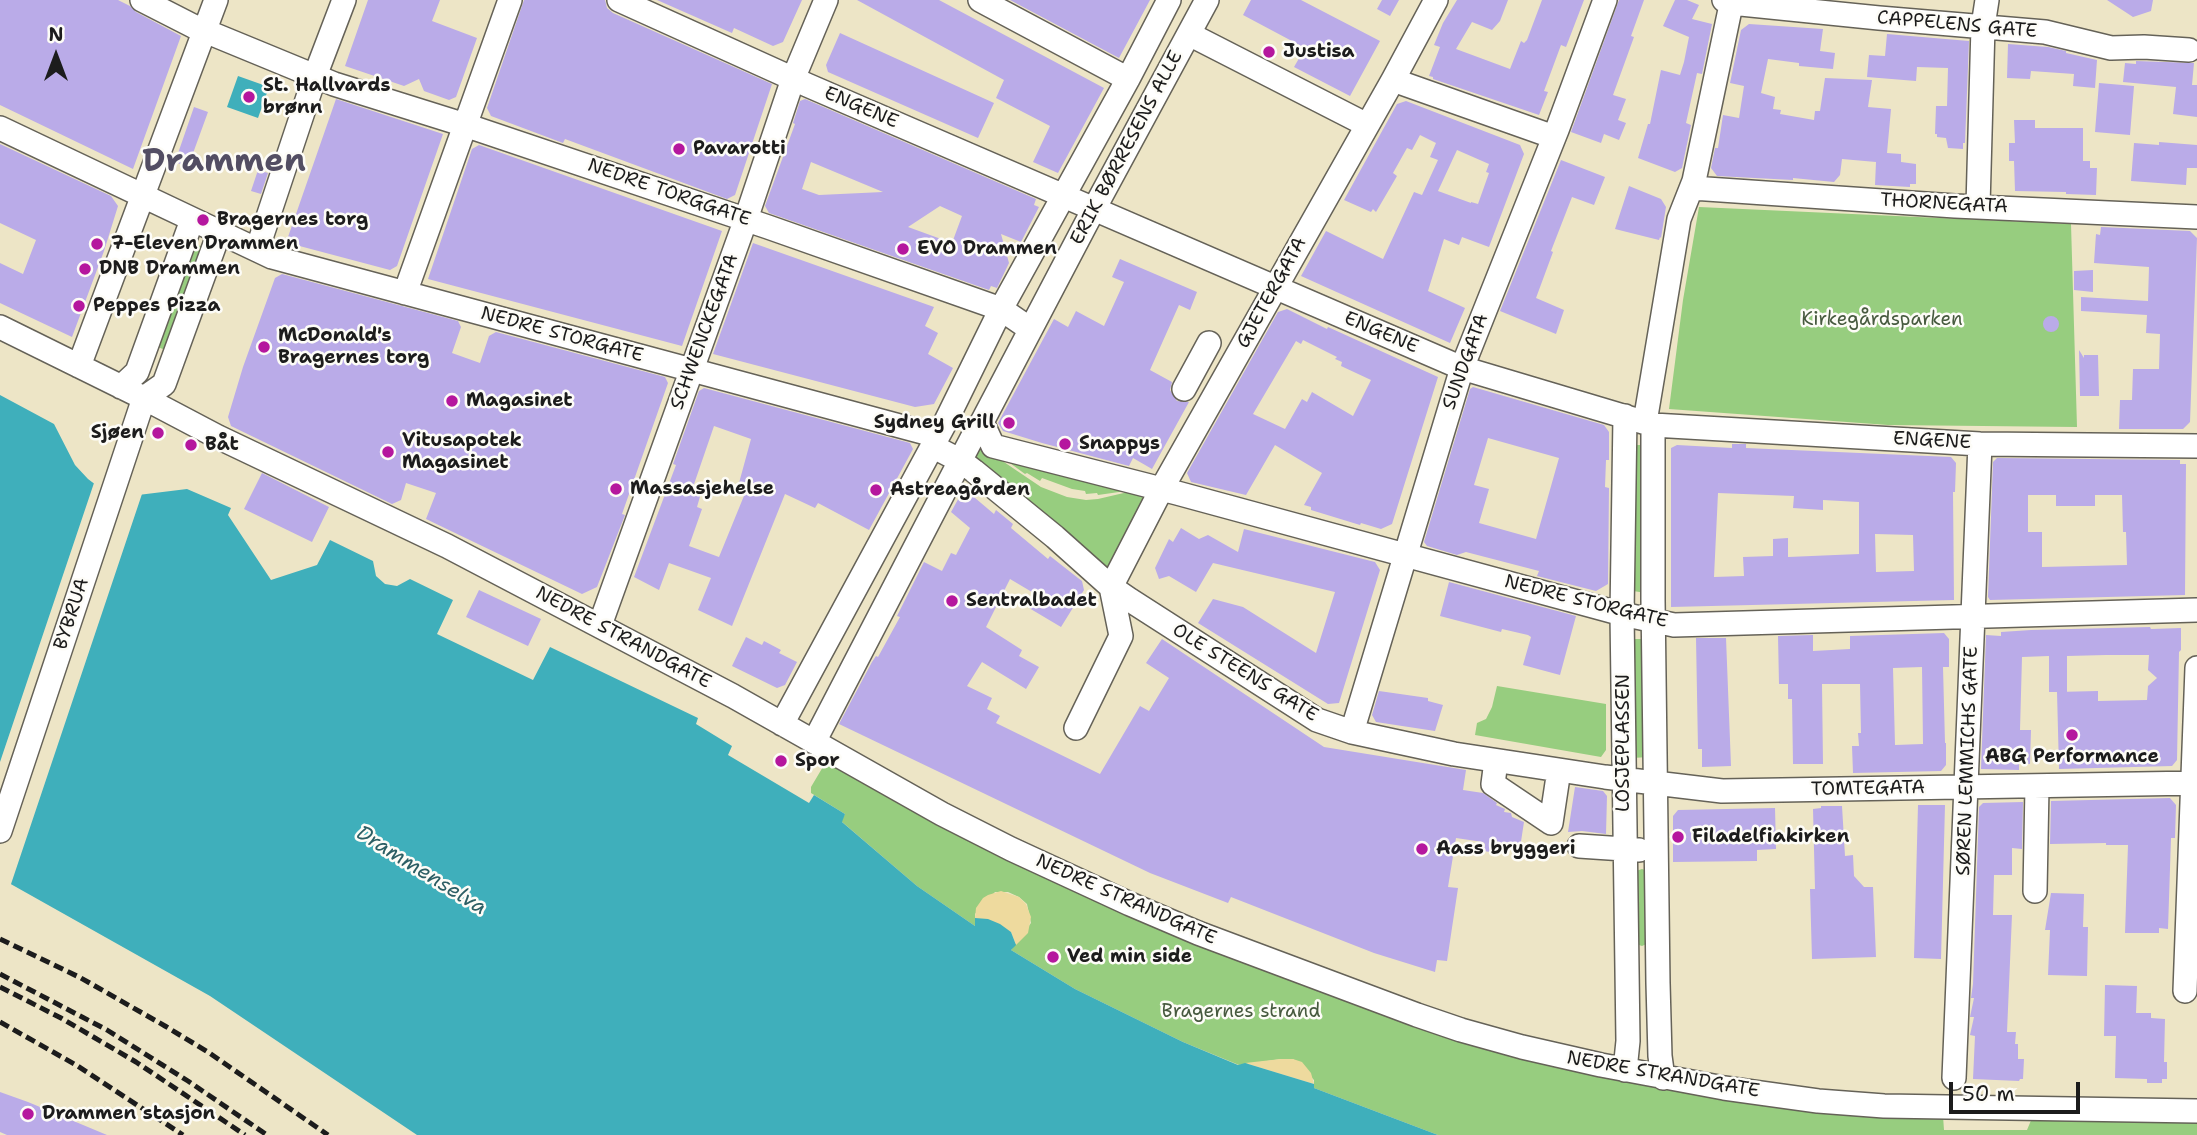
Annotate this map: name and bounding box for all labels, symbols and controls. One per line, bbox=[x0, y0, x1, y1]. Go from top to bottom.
street label: CAPPELENS GATE bbox=[1876, 7, 2038, 43]
north arrow bbox=[21, 21, 91, 91]
text: N bbox=[48, 22, 64, 47]
place label: Justisa bbox=[1283, 41, 1355, 63]
marker: Justisa bbox=[1261, 44, 1277, 60]
street label: ERIK BØRRESENS ALLE bbox=[1066, 47, 1188, 249]
place label: St. Hallvards brønn bbox=[263, 75, 390, 119]
street label: ENGENE bbox=[820, 82, 902, 134]
marker: St. Hallvards brønn bbox=[241, 89, 257, 105]
place label: Pavarotti bbox=[693, 138, 786, 160]
marker: Pavarotti bbox=[671, 141, 687, 157]
district label: Drammen bbox=[142, 142, 306, 182]
street label: NEDRE TORGGATE bbox=[584, 154, 754, 232]
street label: THORNEGATA bbox=[1880, 189, 2008, 219]
place label: Bragernes torg bbox=[217, 209, 368, 231]
marker: Bragernes torg bbox=[195, 212, 211, 228]
place label: 7-Eleven Drammen bbox=[111, 233, 299, 255]
street label: GJETERGATA bbox=[1232, 234, 1312, 352]
marker: 7-Eleven Drammen bbox=[89, 236, 105, 252]
place label: EVO Drammen bbox=[917, 238, 1057, 260]
marker: EVO Drammen bbox=[895, 241, 911, 257]
street label: SCHWENCKEGATA bbox=[666, 251, 744, 413]
place label: DNB Drammen bbox=[99, 258, 240, 280]
marker: DNB Drammen bbox=[77, 261, 93, 277]
place label: Peppes Pizza bbox=[93, 295, 220, 317]
marker: Peppes Pizza bbox=[71, 298, 87, 314]
street label: NEDRE STORGATE bbox=[478, 302, 646, 368]
street label: ENGENE bbox=[1340, 307, 1422, 359]
park label: Kirkegårdsparken bbox=[1801, 309, 1963, 331]
street label: SUNDGATA bbox=[1438, 311, 1494, 413]
place label: McDonald's Bragernes torg bbox=[278, 325, 429, 369]
marker: McDonald's Bragernes torg bbox=[256, 339, 272, 355]
place label: Magasinet bbox=[466, 390, 573, 412]
marker: Magasinet bbox=[444, 393, 460, 409]
place label: Sydney Grill bbox=[874, 412, 995, 434]
marker: Sydney Grill bbox=[1001, 415, 1017, 431]
place label: Sjøen bbox=[91, 422, 144, 444]
marker: Sjøen bbox=[150, 425, 166, 441]
street label: ENGENE bbox=[1892, 428, 1972, 454]
place label: Vitusapotek Magasinet bbox=[402, 430, 522, 474]
place label: Snappys bbox=[1079, 433, 1160, 455]
place label: Båt bbox=[205, 434, 239, 456]
marker: Snappys bbox=[1057, 436, 1073, 452]
marker: Båt bbox=[183, 437, 199, 453]
marker: Vitusapotek Magasinet bbox=[380, 444, 396, 460]
place label: Massasjehelse bbox=[630, 478, 774, 500]
place label: Astreagården bbox=[890, 479, 1030, 501]
marker: Massasjehelse bbox=[608, 481, 624, 497]
marker: Astreagården bbox=[868, 482, 884, 498]
street label: NEDRE STORGATE bbox=[1502, 571, 1670, 633]
street label: BYBRUA bbox=[50, 575, 94, 653]
street label: NEDRE STRANDGATE bbox=[531, 582, 715, 694]
place label: Sentralbadet bbox=[966, 590, 1097, 612]
marker: Sentralbadet bbox=[944, 593, 960, 609]
street label: OLE STEENS GATE bbox=[1168, 619, 1322, 727]
street label: SØREN LEMMICHS GATE bbox=[1953, 646, 1983, 876]
street label: LOSJEPLASSEN bbox=[1613, 674, 1635, 812]
marker: ABG Performance bbox=[2064, 727, 2080, 743]
place label: ABG Performance bbox=[1985, 746, 2159, 768]
place label: Spor bbox=[795, 750, 840, 772]
marker: Spor bbox=[773, 753, 789, 769]
street label: TOMTEGATA bbox=[1811, 777, 1925, 801]
water label: Drammenselva bbox=[351, 821, 491, 921]
place label: Filadelfiakirken bbox=[1692, 826, 1849, 848]
marker: Filadelfiakirken bbox=[1670, 829, 1686, 845]
place label: Aass bryggeri bbox=[1436, 838, 1575, 860]
marker: Aass bryggeri bbox=[1414, 841, 1430, 857]
street label: NEDRE STRANDGATE bbox=[1032, 850, 1220, 950]
place label: Ved min side bbox=[1067, 946, 1192, 968]
marker: Ved min side bbox=[1045, 949, 1061, 965]
park label: Bragernes strand bbox=[1162, 1001, 1320, 1023]
street label: NEDRE STRANDGATE bbox=[1565, 1047, 1761, 1103]
scale bar bbox=[1952, 1068, 2083, 1112]
text: 50 m bbox=[1962, 1080, 2015, 1108]
place label: Drammen stasjon bbox=[42, 1103, 215, 1125]
marker: Drammen stasjon bbox=[20, 1106, 36, 1122]

